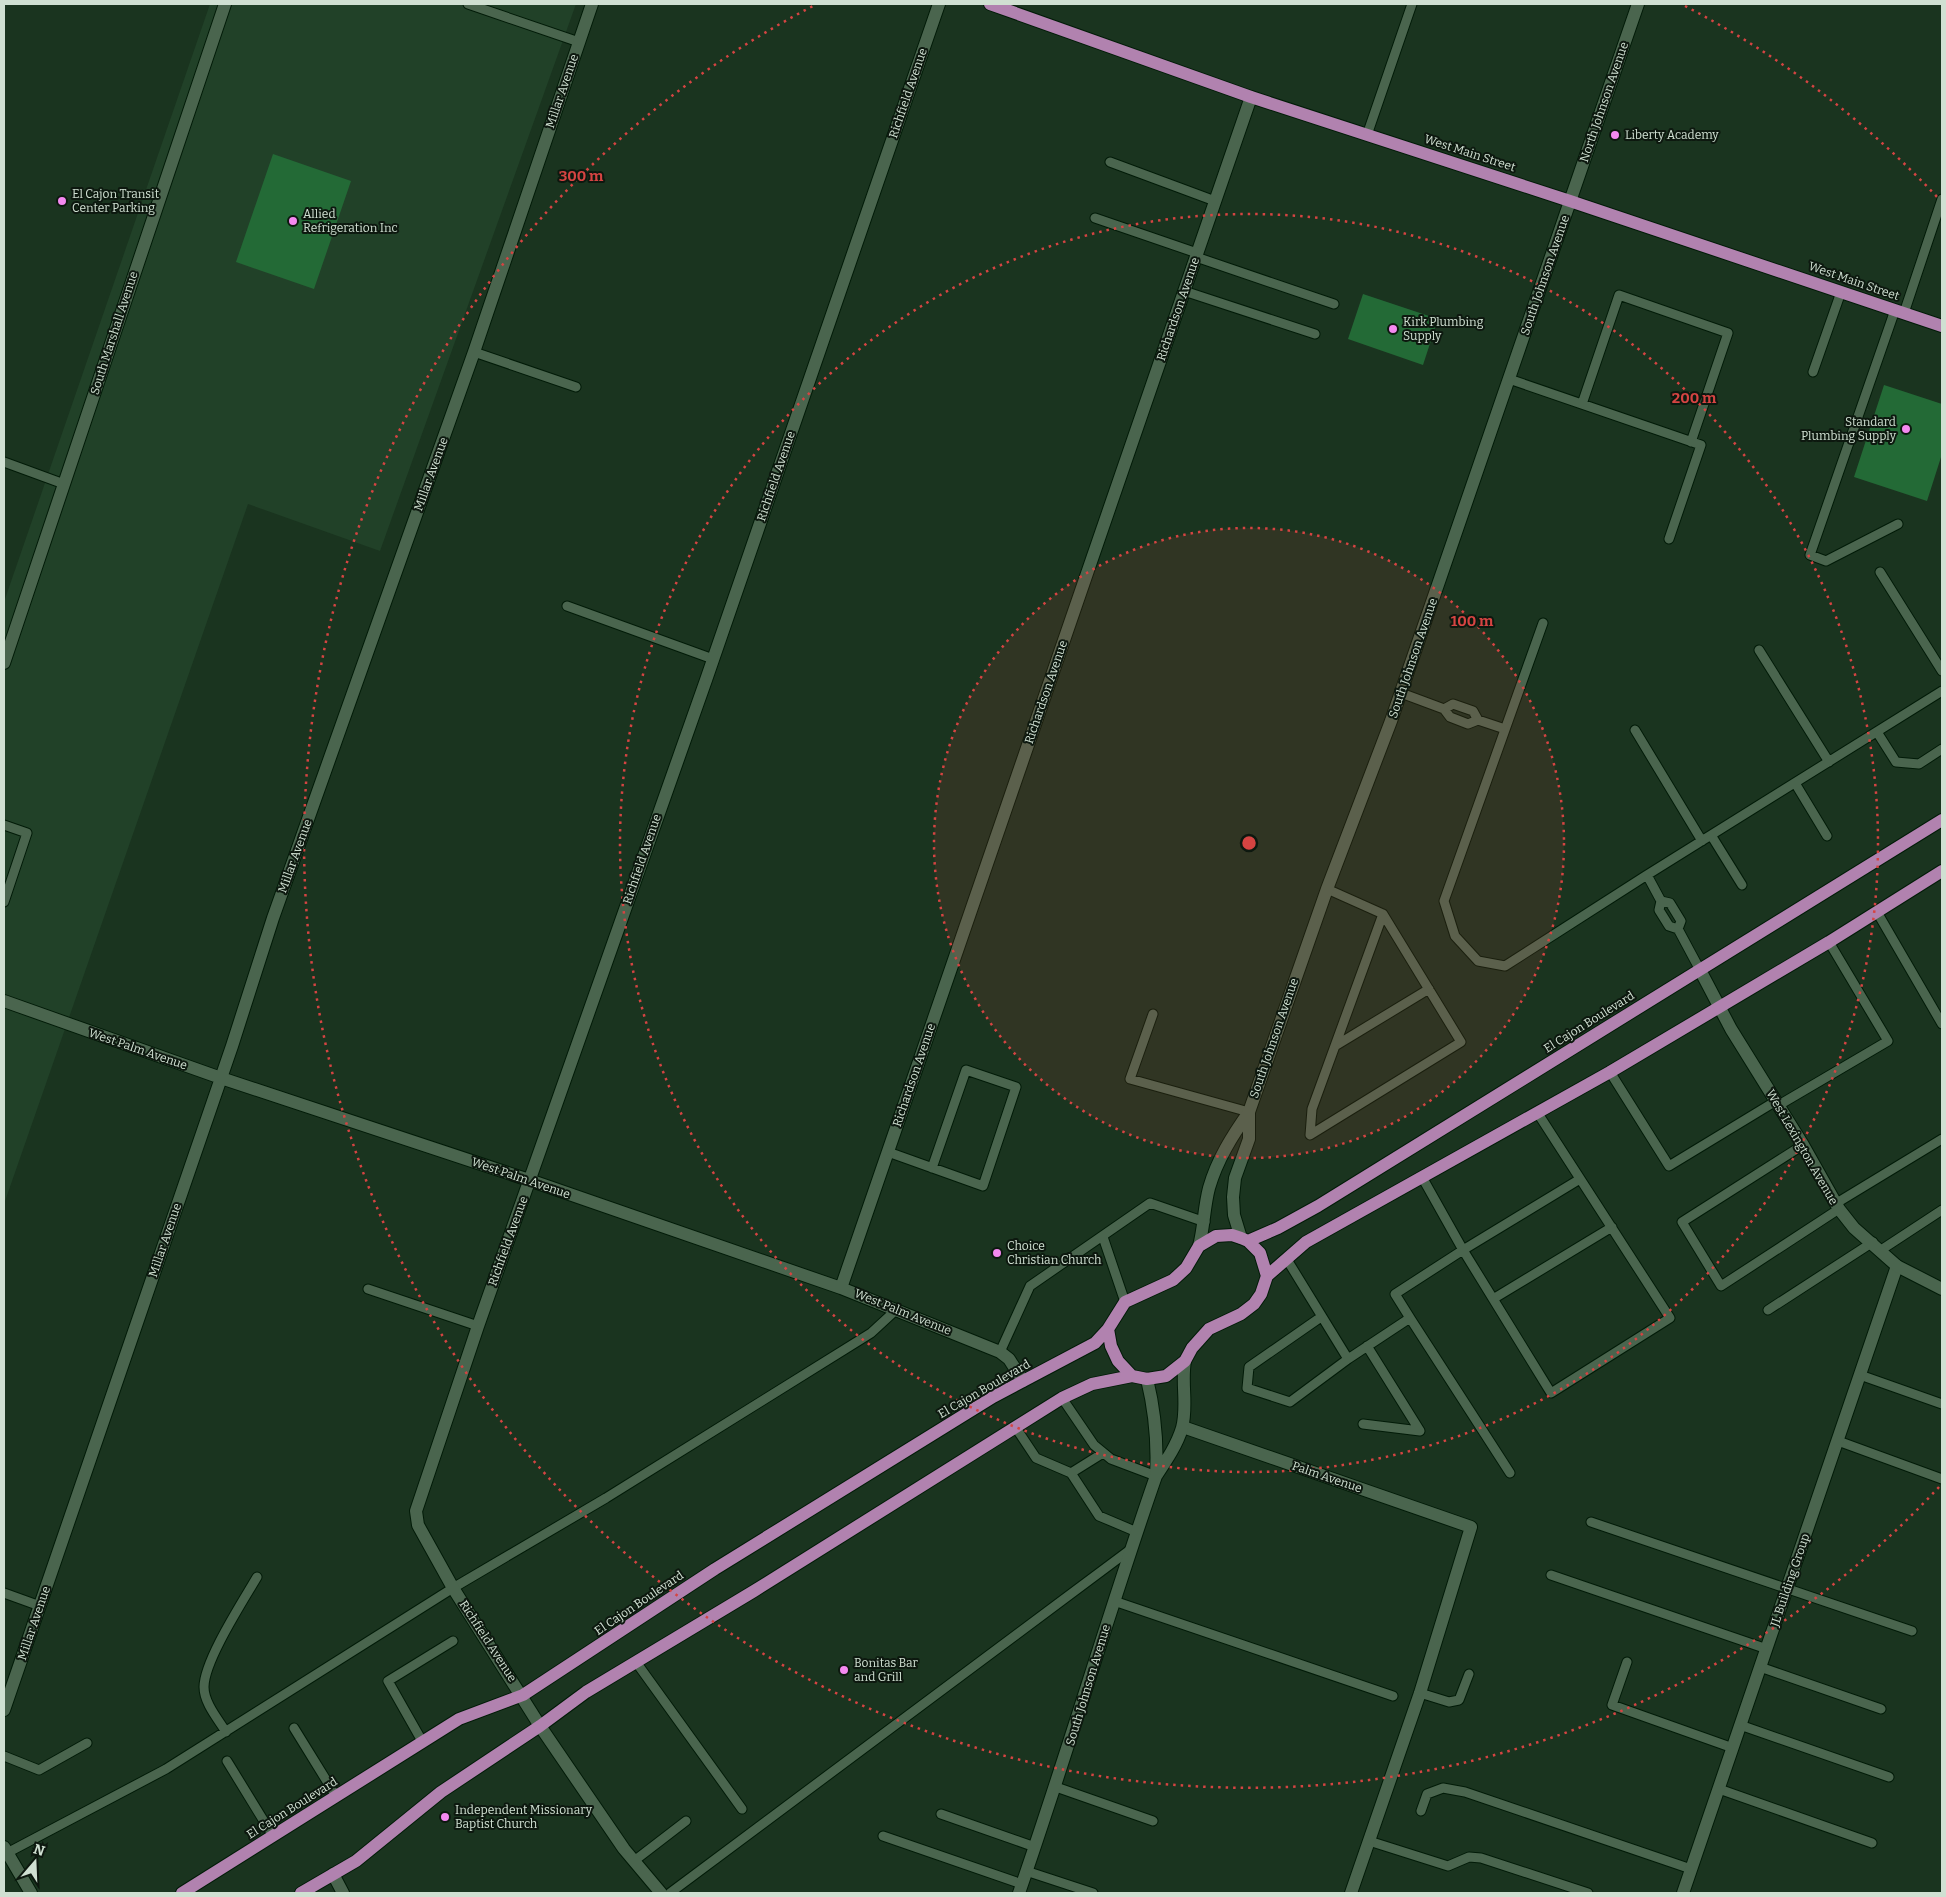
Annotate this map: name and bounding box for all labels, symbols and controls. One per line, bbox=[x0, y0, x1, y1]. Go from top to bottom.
street label: North Johnson Avenue bbox=[1577, 40, 1631, 164]
street label: Richfield Avenue bbox=[886, 46, 930, 140]
street label: Millar Avenue bbox=[543, 52, 581, 130]
place label: Liberty Academy bbox=[1625, 128, 1719, 142]
marker: Liberty Academy bbox=[1609, 129, 1621, 141]
street label: West Main Street bbox=[1423, 132, 1518, 175]
text: 300 m bbox=[559, 167, 604, 185]
place label: El Cajon Transit Center Parking bbox=[72, 187, 160, 215]
marker: El Cajon Transit Center Parking bbox=[56, 195, 68, 207]
place label: Allied Refrigeration Inc bbox=[303, 207, 398, 235]
street label: South Johnson Avenue bbox=[1518, 213, 1572, 337]
marker: Allied Refrigeration Inc bbox=[287, 215, 299, 227]
street label: Richardson Avenue bbox=[1154, 256, 1202, 362]
street label: West Main Street bbox=[1807, 259, 1902, 303]
street label: South Marshall Avenue bbox=[87, 270, 141, 396]
place label: Kirk Plumbing Supply bbox=[1403, 315, 1484, 343]
marker: Kirk Plumbing Supply bbox=[1387, 323, 1399, 335]
text: 200 m bbox=[1672, 389, 1717, 407]
place label: Standard Plumbing Supply bbox=[1801, 415, 1897, 443]
marker: Standard Plumbing Supply bbox=[1900, 423, 1912, 435]
street label: Richfield Avenue bbox=[754, 429, 798, 523]
street label: Millar Avenue bbox=[411, 435, 451, 513]
street label: South Johnson Avenue bbox=[1386, 596, 1440, 720]
text: 100 m bbox=[1451, 612, 1494, 630]
street label: Richardson Avenue bbox=[1022, 639, 1070, 745]
street label: Richfield Avenue bbox=[620, 812, 664, 906]
street label: Millar Avenue bbox=[275, 817, 315, 895]
centre of rings bbox=[1240, 834, 1258, 852]
street label: South Johnson Avenue bbox=[1247, 976, 1301, 1100]
street label: El Cajon Boulevard bbox=[1541, 988, 1637, 1056]
street label: Richardson Avenue bbox=[890, 1022, 938, 1128]
street label: West Palm Avenue bbox=[87, 1026, 189, 1072]
street label: West Lexington Avenue bbox=[1763, 1087, 1841, 1207]
street label: West Palm Avenue bbox=[470, 1155, 572, 1201]
street label: Richfield Avenue bbox=[485, 1194, 531, 1288]
street label: Millar Avenue bbox=[146, 1201, 184, 1279]
place label: Choice Christian Church bbox=[1007, 1239, 1102, 1267]
marker: Choice Christian Church bbox=[991, 1247, 1003, 1259]
street label: West Palm Avenue bbox=[852, 1286, 954, 1338]
street label: El Cajon Boulevard bbox=[935, 1357, 1033, 1421]
street label: Palm Avenue bbox=[1290, 1459, 1364, 1495]
street label: JL Building Group bbox=[1767, 1532, 1813, 1629]
street label: El Cajon Boulevard bbox=[592, 1568, 686, 1638]
street label: Millar Avenue bbox=[15, 1584, 53, 1662]
street label: Richfield Avenue bbox=[456, 1598, 520, 1684]
street label: South Johnson Avenue bbox=[1063, 1623, 1113, 1747]
place label: Bonitas Bar and Grill bbox=[854, 1656, 919, 1684]
marker: Bonitas Bar and Grill bbox=[838, 1664, 850, 1676]
street label: El Cajon Boulevard bbox=[244, 1774, 340, 1842]
place label: Independent Missionary Baptist Church bbox=[455, 1803, 593, 1831]
marker: Independent Missionary Baptist Church bbox=[439, 1811, 451, 1823]
north arrow bbox=[10, 1837, 60, 1887]
text: N bbox=[31, 1840, 47, 1860]

